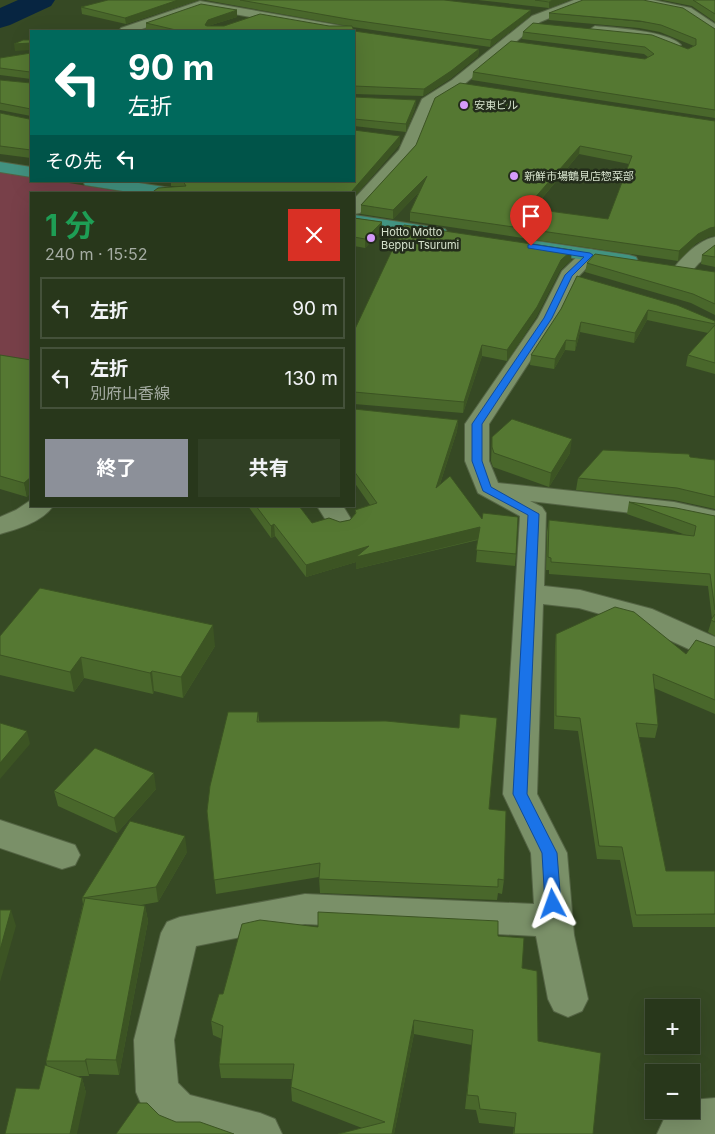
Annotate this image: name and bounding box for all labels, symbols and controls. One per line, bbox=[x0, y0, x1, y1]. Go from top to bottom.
text: 90 m bbox=[128, 46, 215, 88]
icon: left bbox=[45, 50, 110, 115]
text: 左折 bbox=[128, 93, 172, 119]
place label: 安東ビル bbox=[474, 98, 518, 112]
marker: 安東ビル bbox=[458, 99, 470, 111]
icon: left bbox=[112, 145, 140, 173]
text: その先 bbox=[45, 150, 102, 173]
place label: 新鮮市場鶴見店惣菜部 bbox=[524, 169, 634, 183]
marker: 新鮮市場鶴見店惣菜部 bbox=[508, 170, 520, 182]
pin bbox=[510, 195, 552, 246]
icon: arrive bbox=[517, 202, 545, 230]
text: 1 分 bbox=[45, 207, 95, 243]
button: close bbox=[288, 209, 340, 261]
place label: Hotto Motto Beppu Tsurumi bbox=[381, 225, 459, 252]
marker: Hotto Motto Beppu Tsurumi bbox=[365, 232, 377, 244]
text: 240 m · 15:52 bbox=[45, 244, 147, 264]
icon: left bbox=[47, 294, 75, 322]
text: 90 m bbox=[292, 297, 338, 320]
text: 左折 bbox=[90, 299, 128, 322]
text: 左折 bbox=[90, 357, 128, 380]
icon: left bbox=[47, 364, 75, 392]
text: 130 m bbox=[285, 367, 338, 390]
text: 別府山香線 bbox=[90, 383, 170, 403]
button: 終了 bbox=[45, 439, 188, 497]
button: 共有 bbox=[198, 439, 340, 497]
position arrow bbox=[526, 877, 578, 929]
map controls bbox=[645, 999, 700, 1119]
button: + bbox=[645, 999, 700, 1054]
button: − bbox=[645, 1064, 700, 1119]

